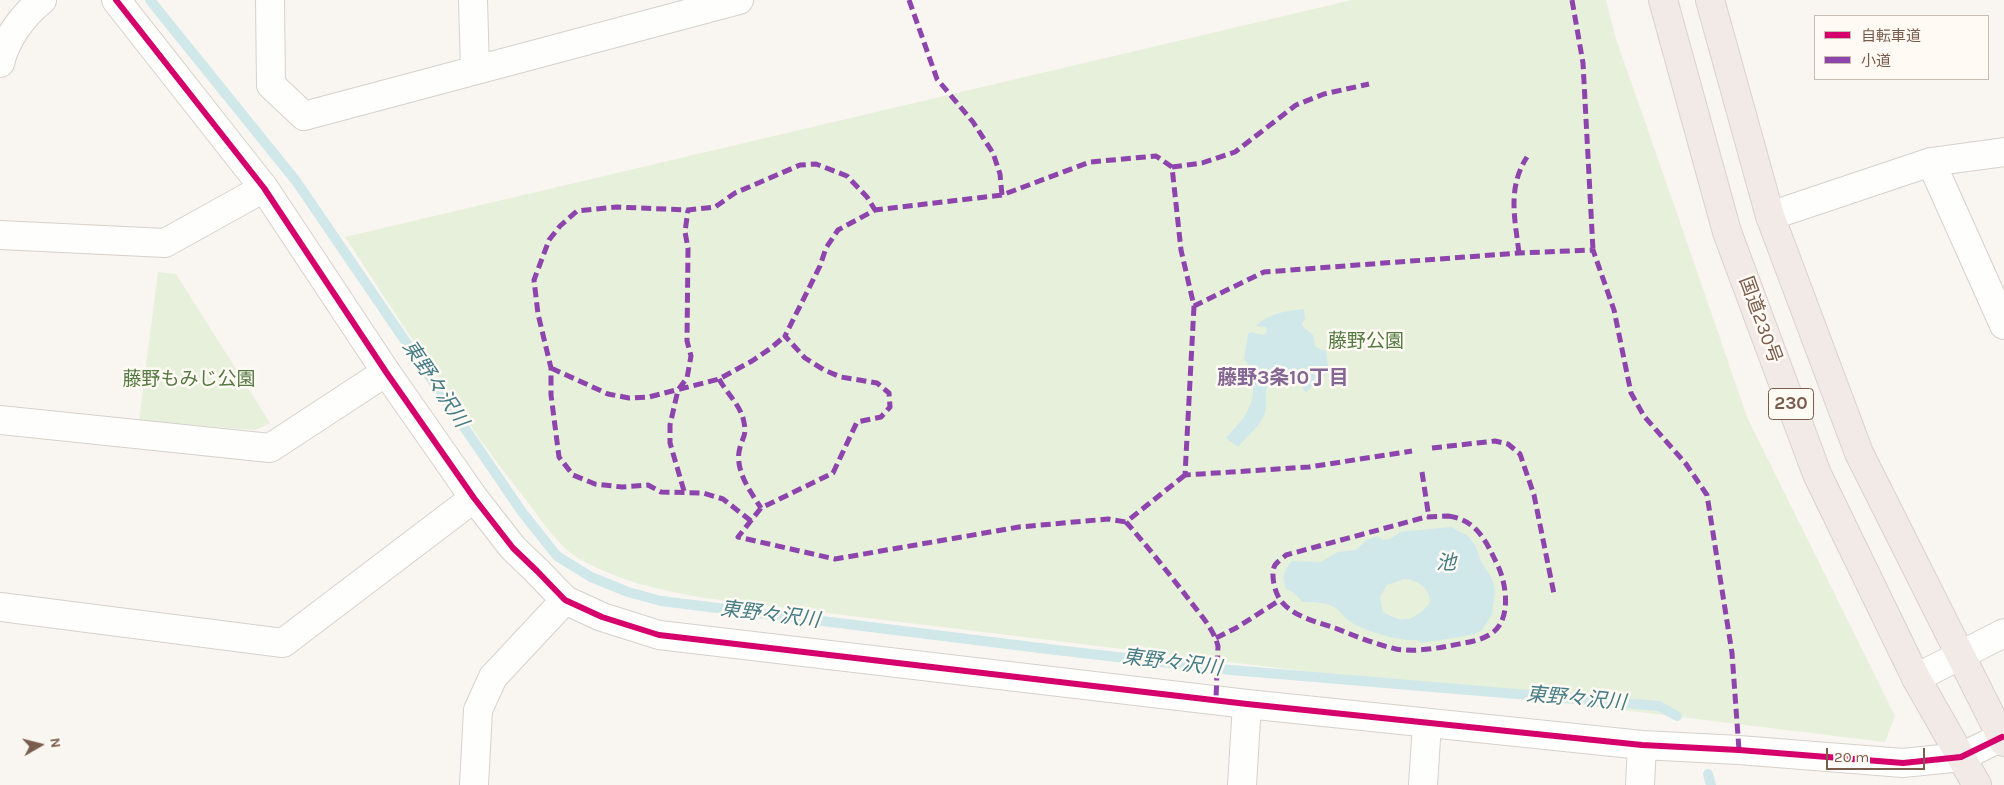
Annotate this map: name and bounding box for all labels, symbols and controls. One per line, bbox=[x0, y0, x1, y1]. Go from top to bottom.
legend bbox=[1814, 15, 1989, 80]
text: 自転車道 bbox=[1861, 27, 1921, 45]
text: 小道 bbox=[1861, 52, 1891, 70]
street label: 国道230号 bbox=[1734, 274, 1786, 366]
park label: 藤野公園 bbox=[1328, 331, 1404, 353]
water label: 東野々沢川 bbox=[397, 336, 473, 432]
district label: 藤野3条10丁目 bbox=[1217, 366, 1349, 390]
park label: 藤野もみじ公園 bbox=[123, 369, 255, 391]
road number: 230 bbox=[1768, 388, 1814, 419]
water label: 池 bbox=[1436, 551, 1456, 575]
water label: 東野々沢川 bbox=[719, 597, 821, 633]
water label: 東野々沢川 bbox=[1121, 645, 1223, 681]
water label: 東野々沢川 bbox=[1525, 683, 1627, 715]
north arrow bbox=[15, 720, 65, 770]
text: N bbox=[46, 737, 64, 749]
scale bar bbox=[1829, 738, 1928, 770]
text: 20 m bbox=[1834, 748, 1869, 766]

